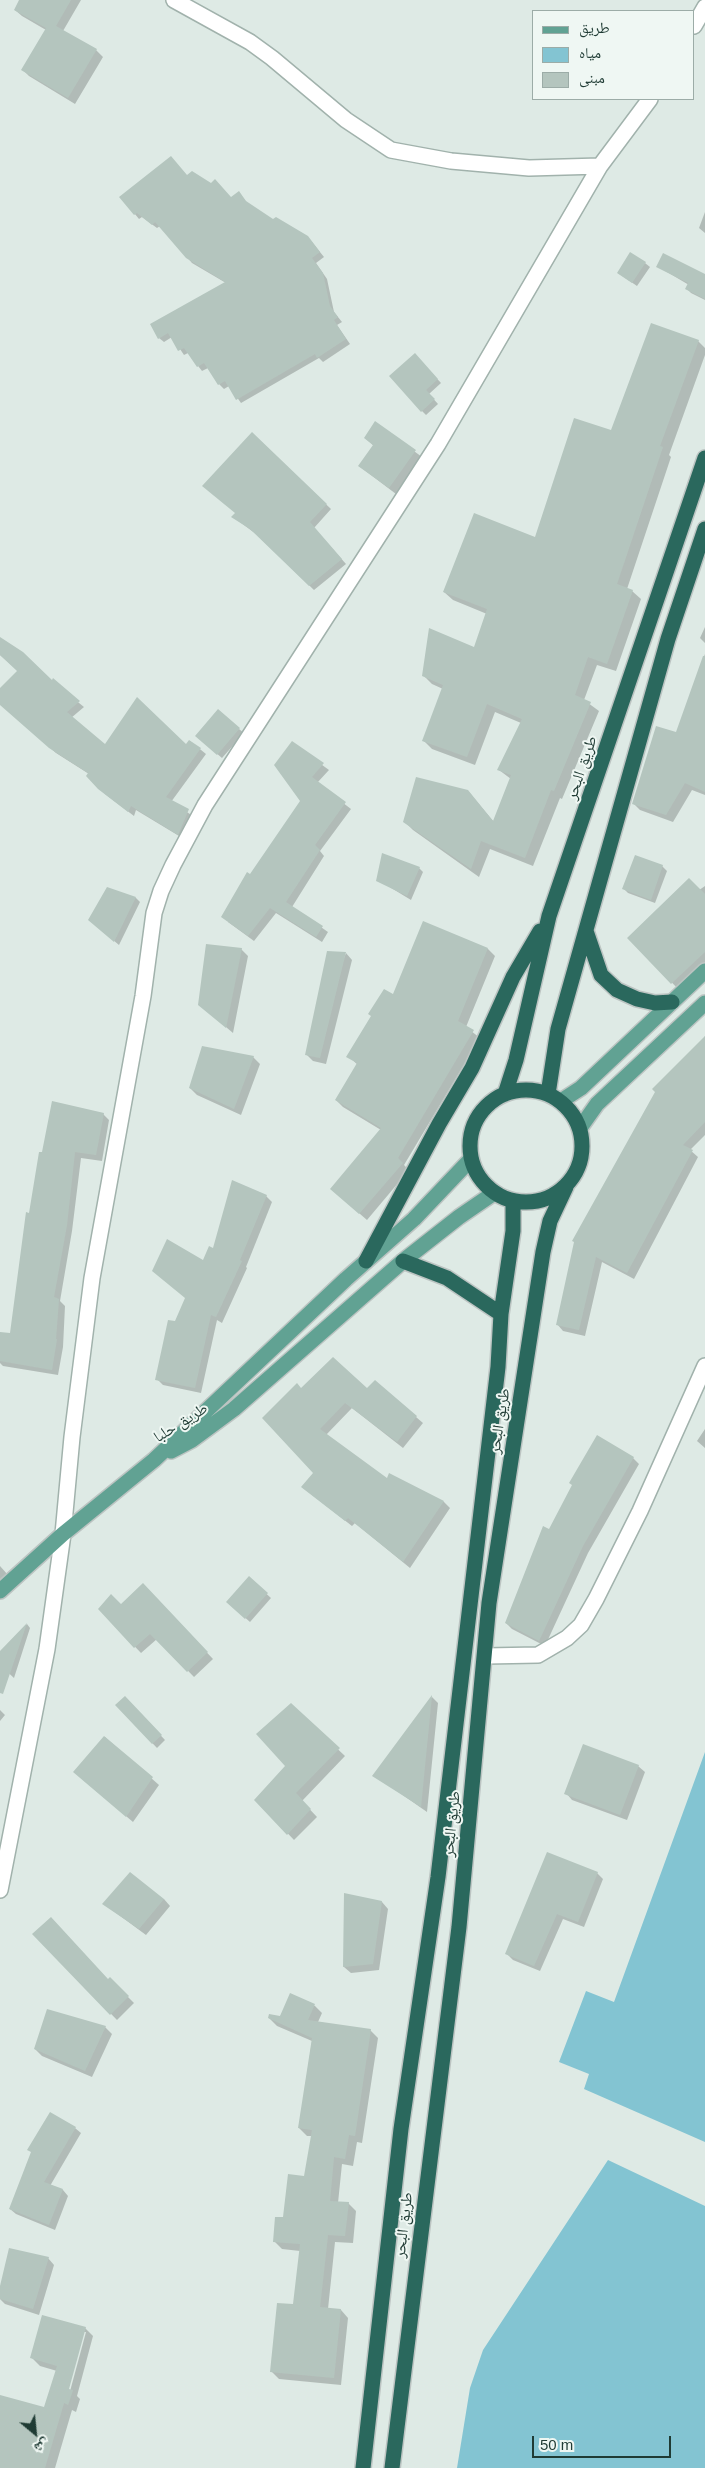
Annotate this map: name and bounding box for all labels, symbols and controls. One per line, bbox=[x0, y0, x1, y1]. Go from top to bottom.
legend bbox=[532, 10, 695, 100]
text: طريق bbox=[579, 19, 610, 36]
text: مياه bbox=[579, 44, 601, 61]
text: مبنى bbox=[579, 69, 605, 86]
street label: طريق البحر bbox=[562, 734, 602, 802]
street label: طريق البحر bbox=[485, 1387, 515, 1455]
street label: طريق حلبا bbox=[150, 1399, 212, 1447]
street label: طريق البحر bbox=[439, 1790, 465, 1858]
street label: طريق البحر bbox=[390, 2191, 418, 2259]
north arrow bbox=[10, 2408, 60, 2458]
scale bar bbox=[535, 2426, 674, 2458]
text: ش bbox=[32, 2436, 52, 2457]
text: 50 m bbox=[540, 2436, 573, 2453]

